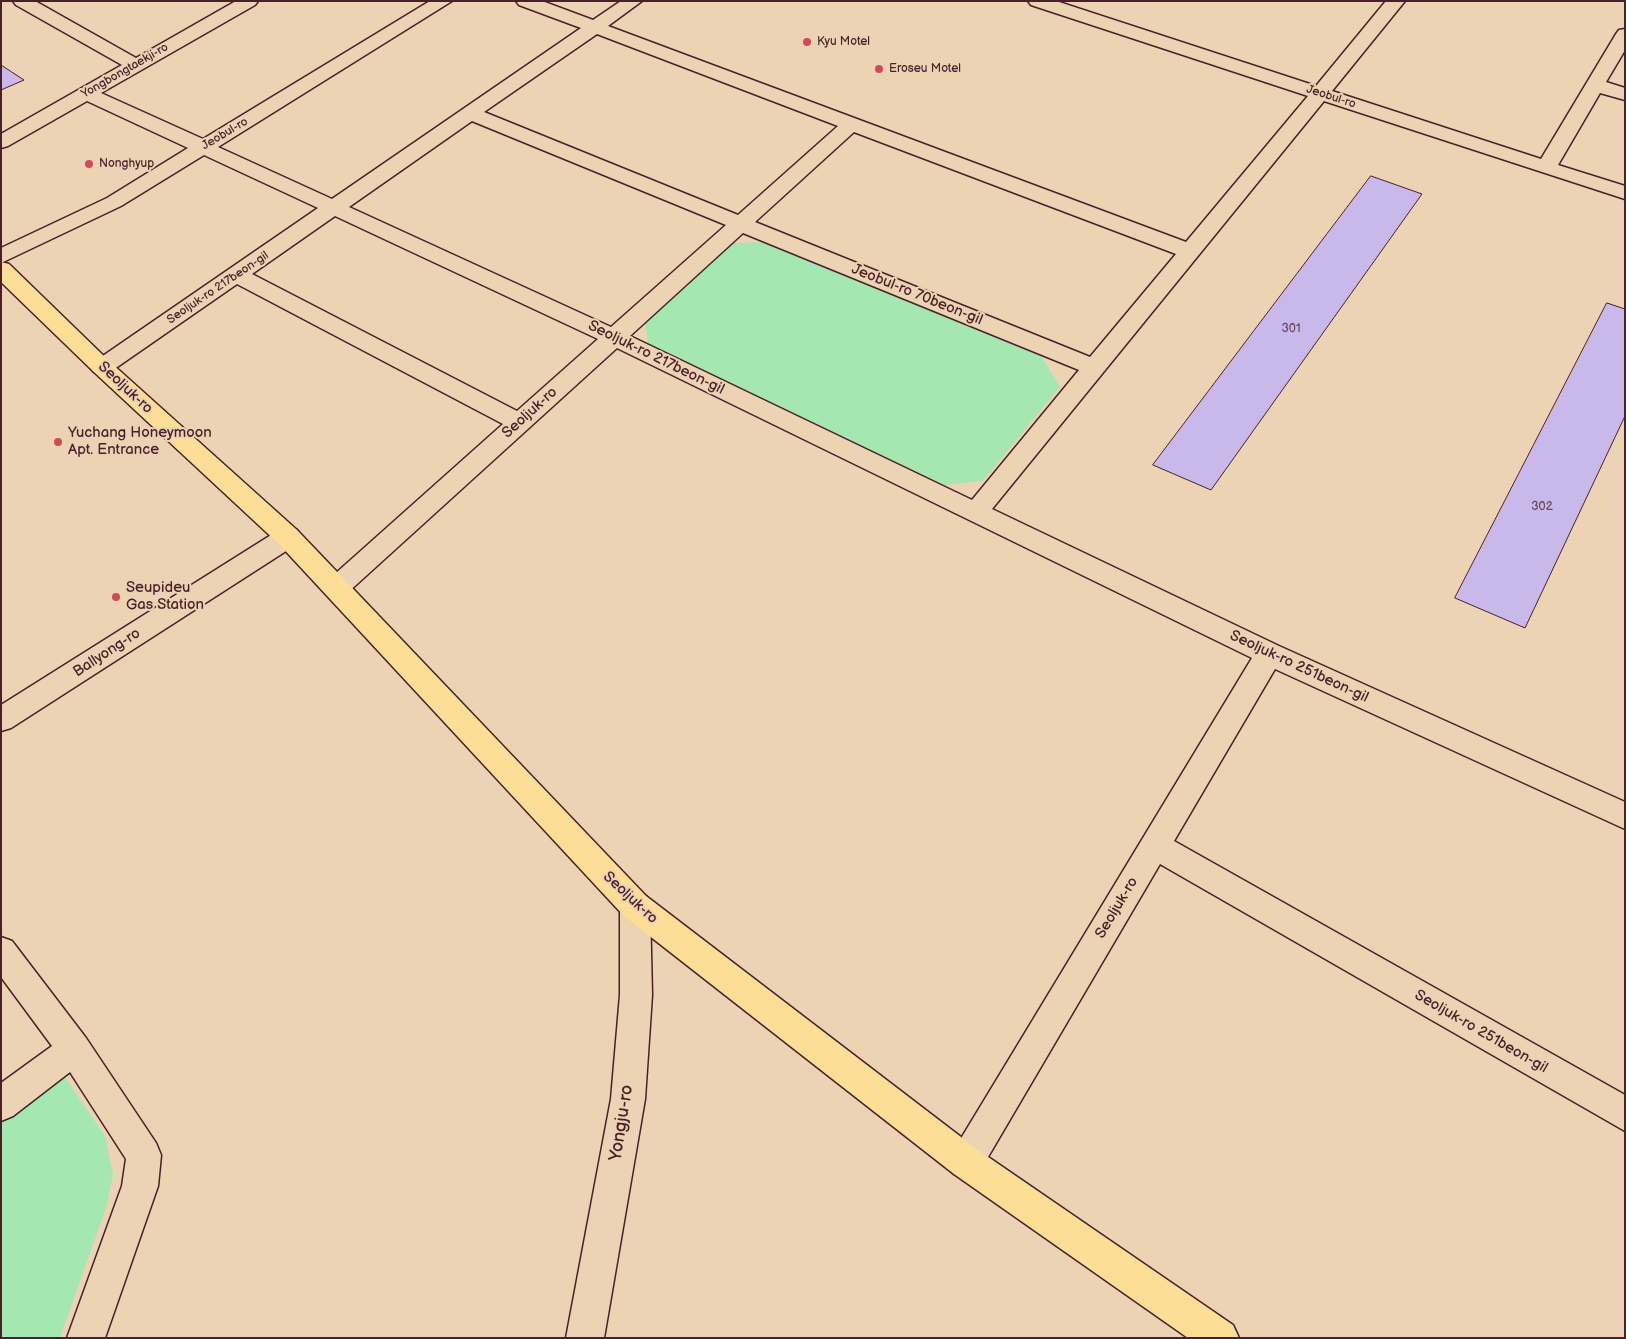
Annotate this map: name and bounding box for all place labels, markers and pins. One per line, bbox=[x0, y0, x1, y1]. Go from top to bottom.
place label: Kyu Motel bbox=[817, 35, 870, 49]
marker: Kyu Motel bbox=[801, 36, 813, 48]
place label: Eroseu Motel bbox=[889, 62, 961, 76]
marker: Eroseu Motel bbox=[873, 63, 885, 75]
place label: Nonghyup bbox=[99, 157, 154, 171]
marker: Nonghyup bbox=[83, 158, 95, 170]
place label: Yuchang Honeymoon Apt. Entrance bbox=[68, 424, 212, 459]
marker: Yuchang Honeymoon Apt. Entrance bbox=[52, 436, 64, 448]
place label: Seupideu Gas Station bbox=[126, 579, 204, 614]
marker: Seupideu Gas Station bbox=[110, 591, 122, 603]

